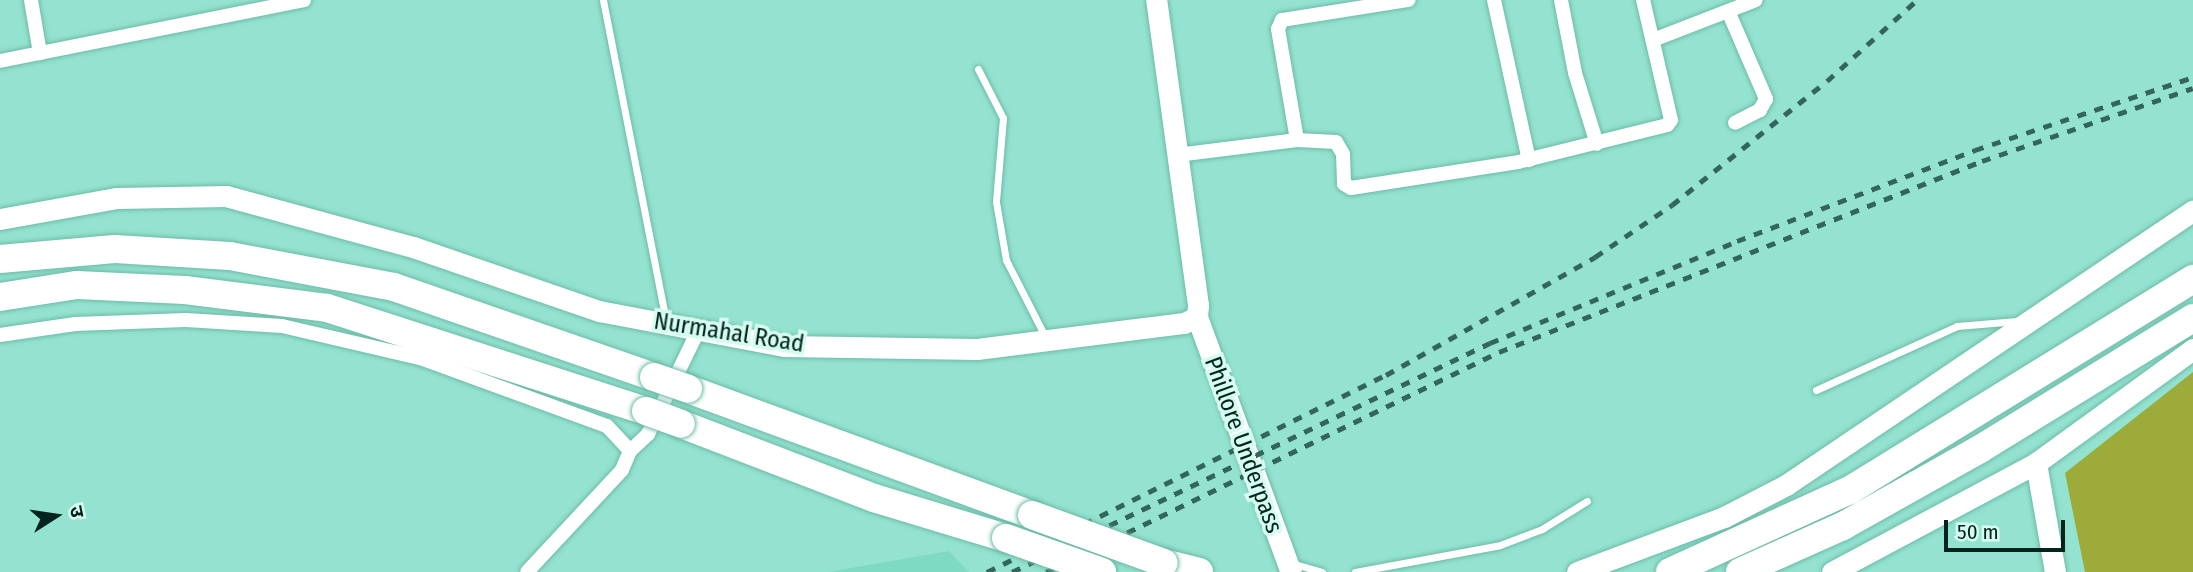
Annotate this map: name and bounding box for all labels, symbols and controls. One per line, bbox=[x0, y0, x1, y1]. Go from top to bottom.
street label: Nurmahal Road bbox=[652, 307, 806, 359]
street label: Phillore Underpass bbox=[1198, 353, 1288, 537]
north arrow bbox=[21, 481, 91, 551]
text: उ bbox=[65, 504, 89, 519]
scale bar bbox=[1948, 505, 2069, 550]
text: 50 m bbox=[1957, 519, 1999, 545]

